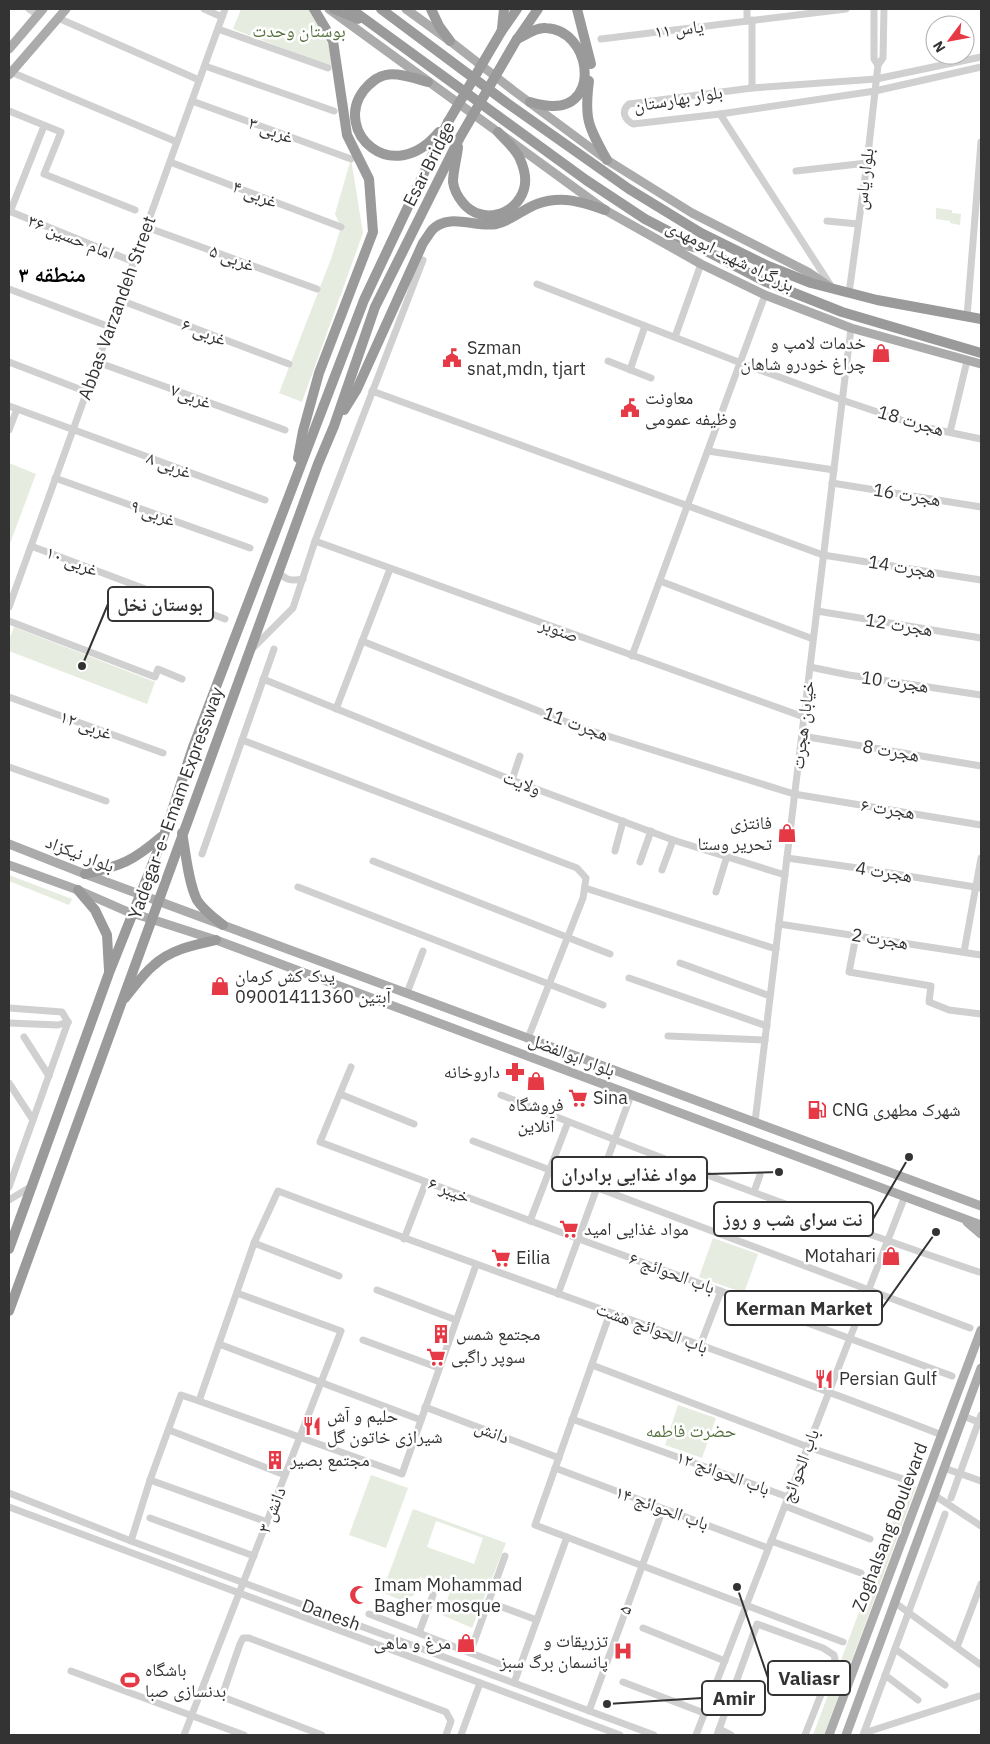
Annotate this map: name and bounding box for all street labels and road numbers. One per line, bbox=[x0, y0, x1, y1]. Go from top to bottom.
street label: یاس ۱۱ bbox=[653, 14, 705, 43]
street label: بلوار بهارستان bbox=[632, 80, 724, 117]
street label: غربی ۳ bbox=[246, 111, 297, 148]
street label: Esar Bridge bbox=[397, 117, 460, 210]
street label: بلوار یاس bbox=[848, 147, 879, 211]
street label: غربی ۴ bbox=[230, 175, 281, 213]
street label: امام حسین ۳۶ bbox=[24, 209, 118, 265]
street label: Abbas Varzandeh Street bbox=[73, 213, 161, 403]
street label: بزرگراه شهید ابومهدی bbox=[662, 214, 798, 297]
street label: غربی ۵ bbox=[207, 239, 258, 276]
street label: غربی ۶ bbox=[179, 313, 230, 351]
street label: غربی۷ bbox=[168, 378, 215, 413]
street label: هجرت 18 bbox=[875, 400, 947, 441]
street label: غربی ۸ bbox=[144, 446, 195, 483]
street label: هجرت 16 bbox=[872, 478, 943, 511]
street label: غربی ۹ bbox=[128, 494, 179, 531]
street label: غربی ۱۰ bbox=[43, 540, 102, 581]
street label: هجرت 14 bbox=[867, 550, 938, 583]
street label: هجرت 12 bbox=[864, 608, 935, 641]
street label: صنوبر bbox=[535, 612, 582, 647]
street label: هجرت 10 bbox=[860, 665, 930, 698]
street label: خیابان هجرت bbox=[786, 679, 819, 771]
street label: Yadegar-e- Emam Expressway bbox=[123, 684, 228, 922]
street label: هجرت 11 bbox=[540, 701, 612, 746]
street label: غربی ۱۲ bbox=[57, 704, 116, 745]
street label: هجرت 8 bbox=[861, 734, 921, 767]
street label: ولایت bbox=[500, 765, 544, 800]
street label: هجرت ۶ bbox=[859, 793, 917, 824]
street label: بلوار نیکزاد bbox=[42, 830, 118, 877]
street label: هجرت 4 bbox=[854, 856, 914, 887]
street label: هجرت 2 bbox=[850, 923, 910, 954]
street label: بلوار ابوالفضل bbox=[526, 1028, 619, 1082]
street label: خیبر ۶ bbox=[425, 1171, 473, 1208]
street label: باب الحوائج ۶ bbox=[626, 1246, 718, 1300]
street label: باب الحوائج هشت bbox=[593, 1297, 711, 1359]
street label: دانش bbox=[472, 1415, 513, 1449]
street label: باب الحوائج bbox=[775, 1426, 825, 1506]
street label: Zoghalsang Boulevard bbox=[847, 1439, 932, 1614]
street label: باب الحوائج ۱۲ bbox=[673, 1445, 773, 1501]
street label: باب الحوائج ۱۴ bbox=[612, 1480, 712, 1536]
street label: دانش ۳ bbox=[252, 1484, 291, 1536]
street label: Danesh bbox=[299, 1593, 364, 1636]
street label: ۵ bbox=[612, 1602, 637, 1618]

